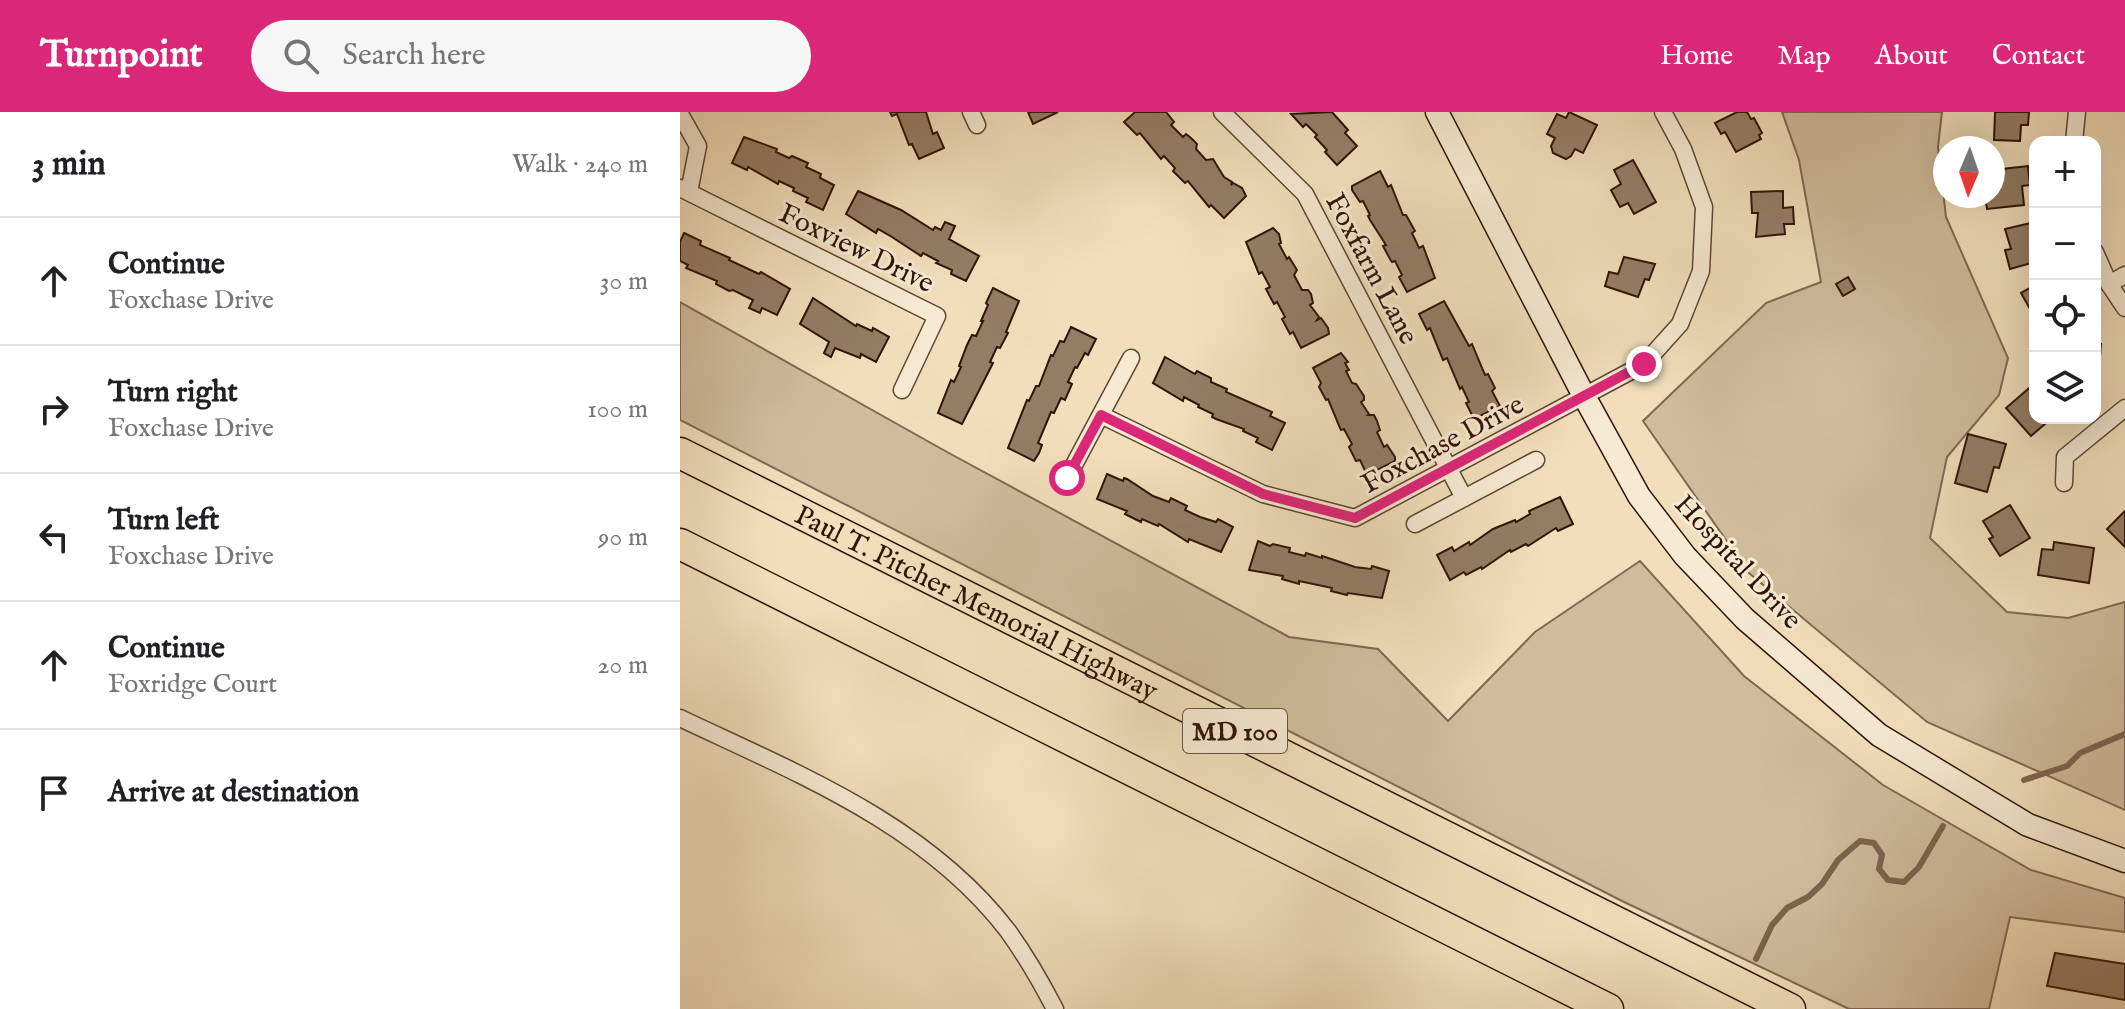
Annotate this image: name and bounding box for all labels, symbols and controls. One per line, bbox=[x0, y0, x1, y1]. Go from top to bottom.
search box bbox=[251, 20, 811, 92]
text: Turnpoint bbox=[40, 32, 203, 80]
icon: search bbox=[279, 34, 323, 78]
text: Search here bbox=[343, 37, 486, 75]
text: Home bbox=[1660, 39, 1733, 74]
text: Map bbox=[1777, 39, 1831, 74]
text: About bbox=[1875, 39, 1948, 74]
text: Contact bbox=[1992, 39, 2085, 74]
north arrow bbox=[1933, 136, 2005, 208]
map controls bbox=[2029, 136, 2101, 424]
button: + bbox=[2029, 136, 2101, 208]
text: 3 min bbox=[32, 143, 106, 186]
text: Walk · 240 m bbox=[512, 148, 648, 181]
street label: Foxfarm Lane bbox=[1316, 188, 1425, 351]
street label: Foxview Drive bbox=[773, 197, 939, 302]
button: − bbox=[2029, 208, 2101, 280]
text: Continue bbox=[108, 246, 225, 284]
icon: ahead bbox=[32, 259, 76, 303]
text: 30 m bbox=[600, 265, 648, 298]
button: locate bbox=[2029, 280, 2101, 352]
text: Foxchase Drive bbox=[108, 284, 274, 317]
route end bbox=[1626, 346, 1662, 382]
button: layers bbox=[2029, 352, 2101, 424]
text: Turn right bbox=[108, 374, 238, 412]
icon: right bbox=[32, 387, 76, 431]
street label: Foxchase Drive bbox=[1356, 388, 1530, 503]
text: 100 m bbox=[587, 393, 648, 426]
text: Foxchase Drive bbox=[108, 412, 274, 445]
route start bbox=[1049, 460, 1085, 496]
street label: Hospital Drive bbox=[1666, 488, 1809, 638]
street label: Paul T. Pitcher Memorial Highway bbox=[788, 498, 1163, 710]
text: Turn left bbox=[108, 502, 219, 540]
icon: left bbox=[32, 515, 76, 559]
text: 90 m bbox=[598, 521, 648, 554]
text: Foxchase Drive bbox=[108, 540, 274, 573]
text: Continue bbox=[108, 630, 225, 668]
icon: ahead bbox=[32, 643, 76, 687]
text: 20 m bbox=[597, 649, 648, 682]
text: Foxridge Court bbox=[108, 668, 277, 701]
road number: MD 100 bbox=[1183, 709, 1287, 753]
icon: arrive bbox=[32, 771, 76, 815]
text: Arrive at destination bbox=[108, 774, 359, 812]

